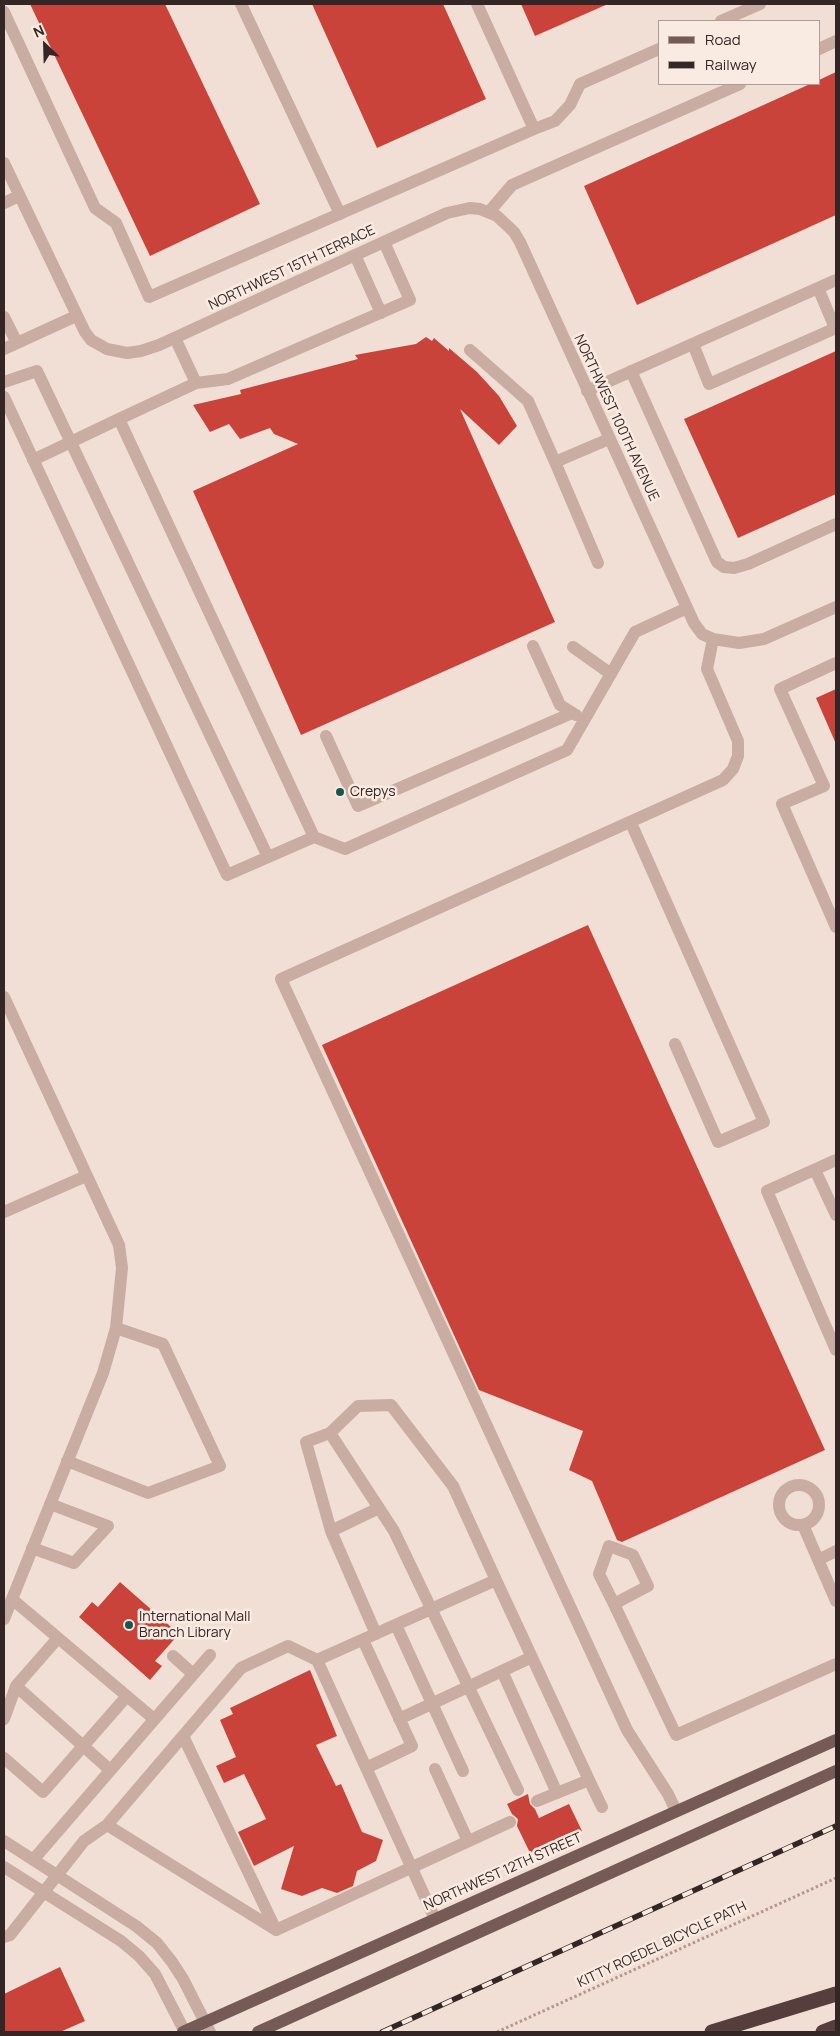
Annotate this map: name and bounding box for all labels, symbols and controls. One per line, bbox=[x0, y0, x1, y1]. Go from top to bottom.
north arrow bbox=[20, 20, 70, 70]
text: N bbox=[30, 20, 47, 42]
legend bbox=[658, 20, 820, 85]
text: Road bbox=[705, 29, 741, 50]
text: Railway bbox=[705, 54, 757, 75]
street label: NORTHWEST 15TH TERRACE bbox=[206, 222, 378, 314]
street label: NORTHWEST 100TH AVENUE bbox=[570, 332, 662, 504]
place label: Crepys bbox=[350, 784, 396, 800]
marker: Crepys bbox=[334, 786, 346, 798]
place label: International Mall Branch Library bbox=[139, 1609, 251, 1641]
marker: International Mall Branch Library bbox=[123, 1619, 135, 1631]
street label: NORTHWEST 12TH STREET bbox=[421, 1829, 585, 1915]
street label: KITTY ROEDEL BICYCLE PATH bbox=[575, 1898, 749, 1992]

